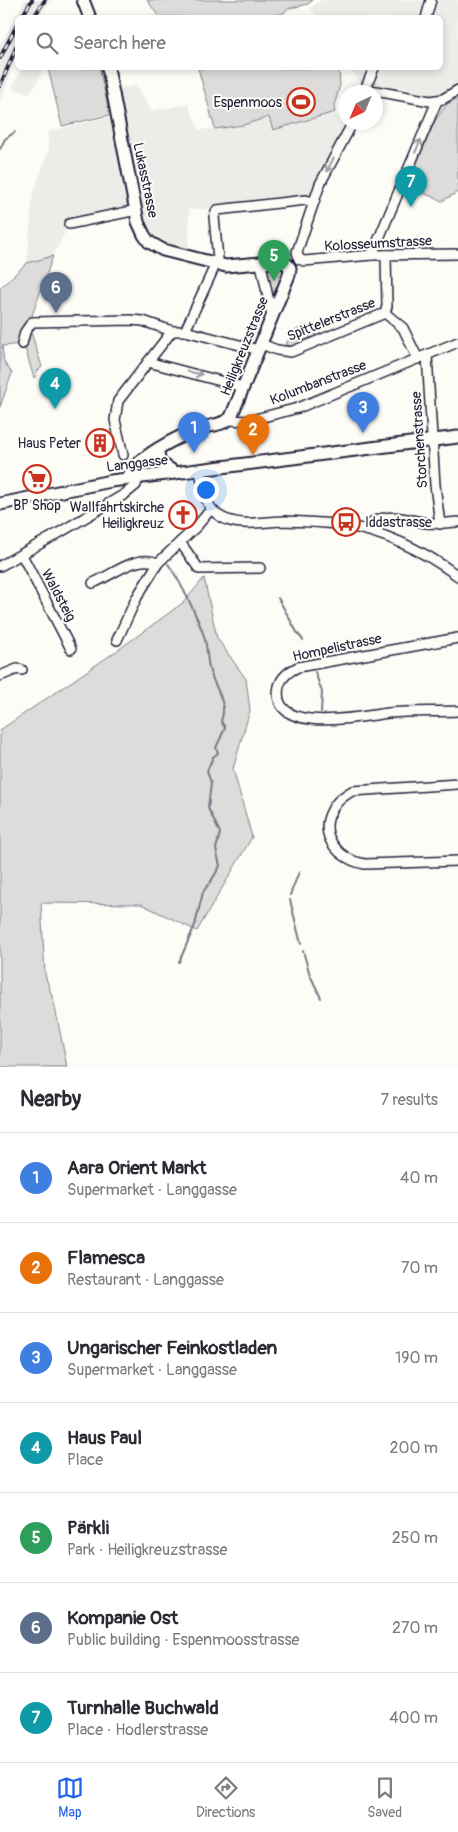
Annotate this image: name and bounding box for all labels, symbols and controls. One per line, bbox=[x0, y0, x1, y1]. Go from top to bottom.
search box bbox=[15, 15, 443, 70]
icon: search bbox=[33, 29, 61, 57]
text: Search here bbox=[73, 31, 166, 55]
north arrow bbox=[338, 85, 383, 130]
sports icon: Espenmoos bbox=[286, 87, 316, 117]
place label: Espenmoos bbox=[214, 94, 283, 111]
one-way arrow bbox=[414, 139, 424, 154]
street label: Lukasstrasse bbox=[129, 141, 162, 219]
one-way arrow bbox=[324, 158, 334, 172]
pin: 7 bbox=[395, 166, 427, 207]
street label: Kolosseumstrasse bbox=[324, 232, 432, 255]
pin: 5 bbox=[258, 240, 290, 281]
pin: 6 bbox=[40, 272, 72, 313]
street label: Heiligkreuzstrasse bbox=[217, 294, 272, 398]
street label: Spittelerstrasse bbox=[285, 294, 378, 345]
street label: Kolumbanstrasse bbox=[268, 356, 369, 409]
pin: 4 bbox=[39, 368, 71, 409]
one-way arrow bbox=[187, 369, 203, 378]
street label: Storchenstrasse bbox=[408, 391, 431, 489]
pin: 3 bbox=[347, 392, 379, 433]
pin: 1 bbox=[178, 412, 210, 453]
pin: 2 bbox=[237, 414, 269, 455]
building icon: Haus Peter bbox=[85, 428, 115, 458]
place label: Haus Peter bbox=[17, 435, 81, 452]
street label: Langgasse bbox=[105, 451, 169, 476]
supermarket icon: BP Shop bbox=[22, 464, 52, 494]
your location bbox=[193, 477, 219, 503]
place label: BP Shop bbox=[13, 497, 61, 514]
place label: Wallfahrtskirche Heiligkreuz bbox=[70, 499, 164, 532]
church icon: Wallfahrtskirche Heiligkreuz bbox=[168, 500, 198, 530]
bus stop icon: Iddastrasse bbox=[331, 507, 361, 537]
place label: Iddastrasse bbox=[365, 514, 432, 531]
street label: Waldsteig bbox=[38, 566, 79, 624]
street label: Hompelistrasse bbox=[291, 630, 383, 665]
text: Nearby bbox=[20, 1086, 81, 1113]
text: 7 results bbox=[380, 1090, 438, 1110]
text: Aara Orient Markt bbox=[67, 1156, 206, 1180]
text: 1 bbox=[33, 1168, 39, 1188]
text: 40 m bbox=[400, 1168, 438, 1188]
text: Supermarket · Langgasse bbox=[67, 1180, 237, 1200]
text: Flamesca bbox=[67, 1246, 145, 1270]
text: 2 bbox=[32, 1258, 40, 1278]
text: 70 m bbox=[401, 1258, 438, 1278]
text: Restaurant · Langgasse bbox=[67, 1270, 224, 1290]
text: Ungarischer Feinkostladen bbox=[67, 1336, 277, 1360]
text: 3 bbox=[32, 1348, 40, 1368]
text: 190 m bbox=[395, 1348, 438, 1368]
text: Supermarket · Langgasse bbox=[67, 1360, 237, 1380]
text: Haus Paul bbox=[67, 1426, 142, 1450]
text: 4 bbox=[31, 1438, 41, 1458]
text: 200 m bbox=[390, 1438, 438, 1458]
text: Place bbox=[67, 1450, 103, 1470]
text: Pärkli bbox=[67, 1516, 109, 1540]
text: 5 bbox=[32, 1528, 40, 1548]
text: 250 m bbox=[392, 1528, 438, 1548]
text: Park · Heiligkreuzstrasse bbox=[67, 1540, 227, 1560]
text: Kompanie Ost bbox=[67, 1606, 178, 1630]
text: 6 bbox=[31, 1618, 41, 1638]
text: 270 m bbox=[392, 1618, 438, 1638]
text: Public building · Espenmoosstrasse bbox=[67, 1630, 299, 1650]
text: Turnhalle Buchwald bbox=[67, 1696, 219, 1720]
text: 7 bbox=[32, 1708, 40, 1728]
text: 400 m bbox=[389, 1708, 438, 1728]
text: Place · Hodlerstrasse bbox=[67, 1720, 208, 1740]
tab: Map bbox=[56, 1774, 84, 1821]
tab: Directions bbox=[196, 1774, 255, 1821]
tab: Saved bbox=[367, 1774, 402, 1821]

